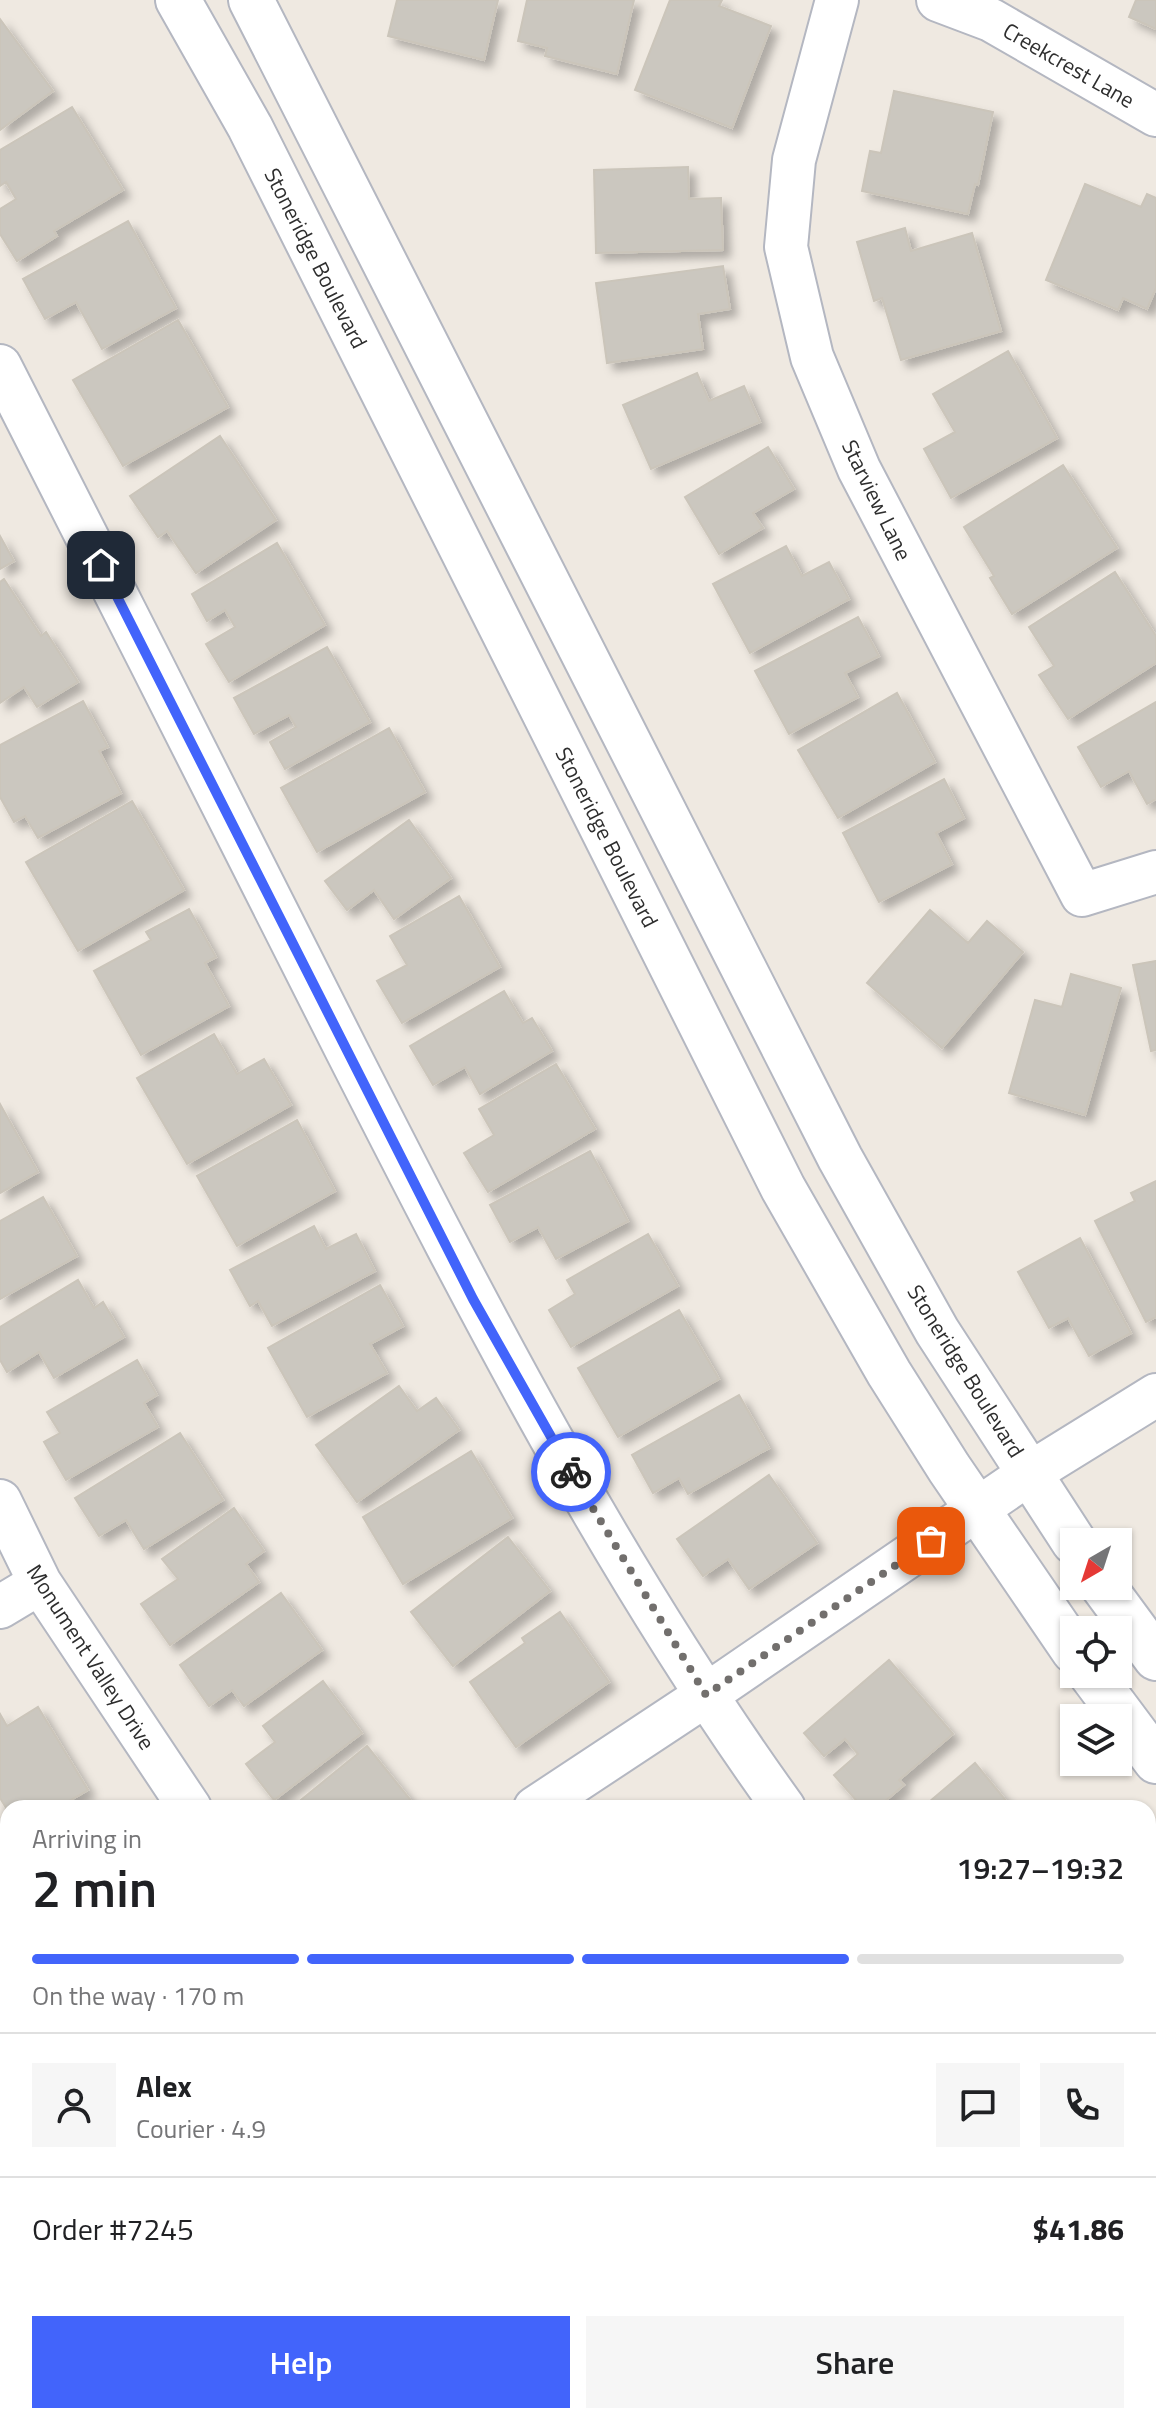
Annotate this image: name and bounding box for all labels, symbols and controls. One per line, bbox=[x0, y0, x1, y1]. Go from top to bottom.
street label: Creekcrest Lane bbox=[997, 13, 1141, 117]
street label: Stoneridge Boulevard bbox=[256, 162, 376, 354]
street label: Starview Lane bbox=[833, 434, 921, 566]
pin bbox=[67, 531, 135, 599]
icon: home bbox=[79, 543, 123, 587]
street label: Stoneridge Boulevard bbox=[547, 741, 667, 933]
street label: Stoneridge Boulevard bbox=[899, 1278, 1033, 1464]
courier bbox=[531, 1432, 611, 1512]
icon: bike bbox=[549, 1450, 593, 1494]
pin bbox=[897, 1507, 965, 1575]
icon: bag bbox=[909, 1519, 953, 1563]
north arrow bbox=[1060, 1528, 1132, 1600]
map controls bbox=[1060, 1528, 1132, 1776]
street label: Monument Valley Drive bbox=[18, 1558, 164, 1756]
button: locate bbox=[1060, 1616, 1132, 1688]
button: layers bbox=[1060, 1704, 1132, 1776]
text: Arriving in bbox=[32, 1819, 142, 1858]
text: 19:27–19:32 bbox=[957, 1845, 1124, 1891]
text: 2 min bbox=[32, 1848, 157, 1927]
text: On the way · 170 m bbox=[32, 1976, 244, 2015]
button: person bbox=[32, 2063, 116, 2147]
text: Alex bbox=[136, 2063, 192, 2109]
button: chat bbox=[936, 2063, 1020, 2147]
button: phone bbox=[1040, 2063, 1124, 2147]
text: Courier · 4.9 bbox=[136, 2109, 266, 2148]
text: Order #7245 bbox=[32, 2206, 194, 2252]
text: $41.86 bbox=[1032, 2206, 1124, 2252]
button: Help bbox=[32, 2316, 570, 2408]
button: Share bbox=[586, 2316, 1124, 2408]

